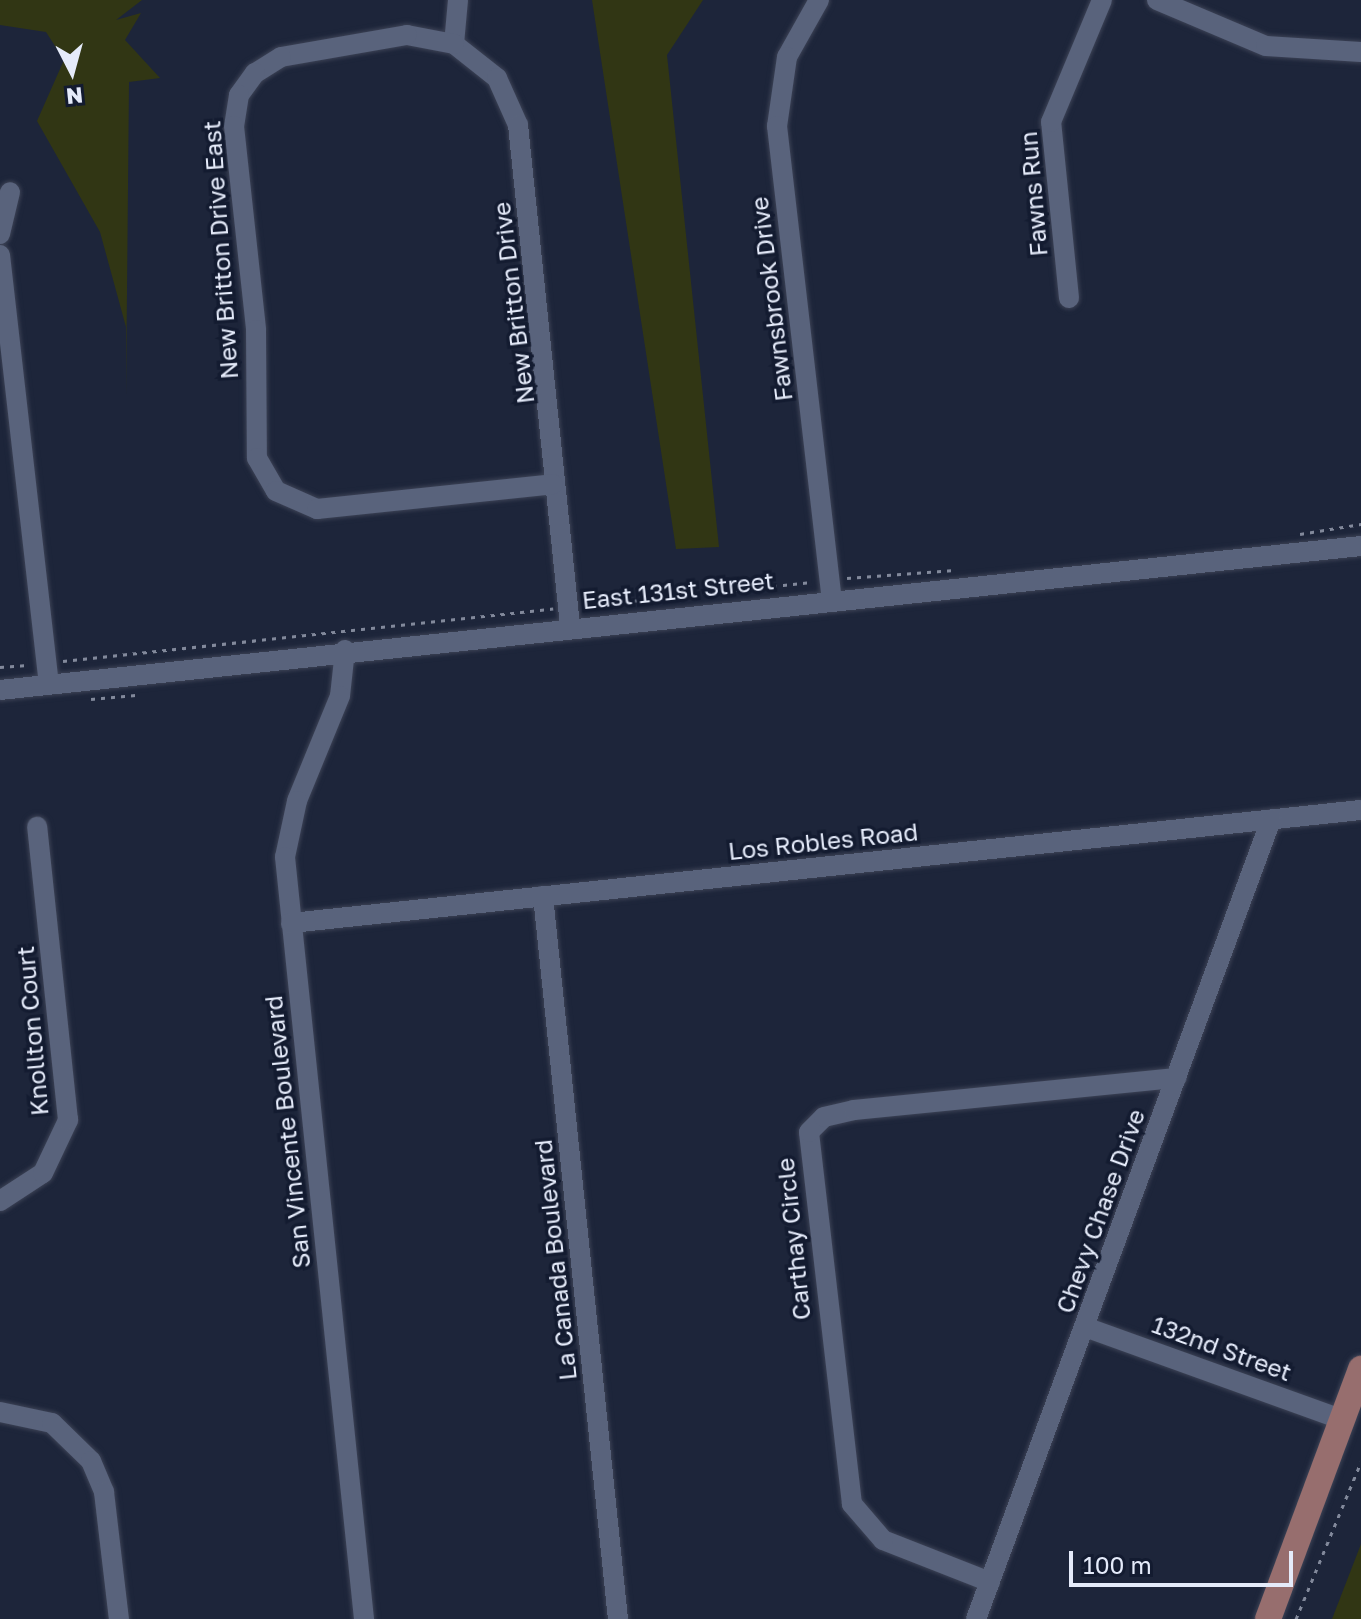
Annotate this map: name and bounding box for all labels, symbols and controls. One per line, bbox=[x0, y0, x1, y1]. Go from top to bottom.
north arrow bbox=[32, 32, 112, 112]
text: N bbox=[65, 82, 84, 111]
street label: New Britton Drive East bbox=[197, 120, 243, 380]
street label: Fawns Run bbox=[1013, 130, 1053, 258]
street label: Fawnsbrook Drive bbox=[744, 195, 798, 403]
street label: New Britton Drive bbox=[486, 201, 540, 405]
street label: East 131st Street bbox=[581, 566, 775, 614]
street label: Los Robles Road bbox=[727, 817, 919, 865]
street label: Knollton Court bbox=[10, 945, 54, 1117]
street label: San Vincente Boulevard bbox=[258, 994, 316, 1270]
street label: Chevy Chase Drive bbox=[1050, 1105, 1150, 1317]
street label: La Canada Boulevard bbox=[528, 1138, 582, 1382]
street label: Carthay Circle bbox=[770, 1156, 816, 1322]
street label: 132nd Street bbox=[1148, 1309, 1296, 1387]
scale bar bbox=[1073, 1535, 1297, 1585]
text: 100 m bbox=[1083, 1550, 1152, 1579]

